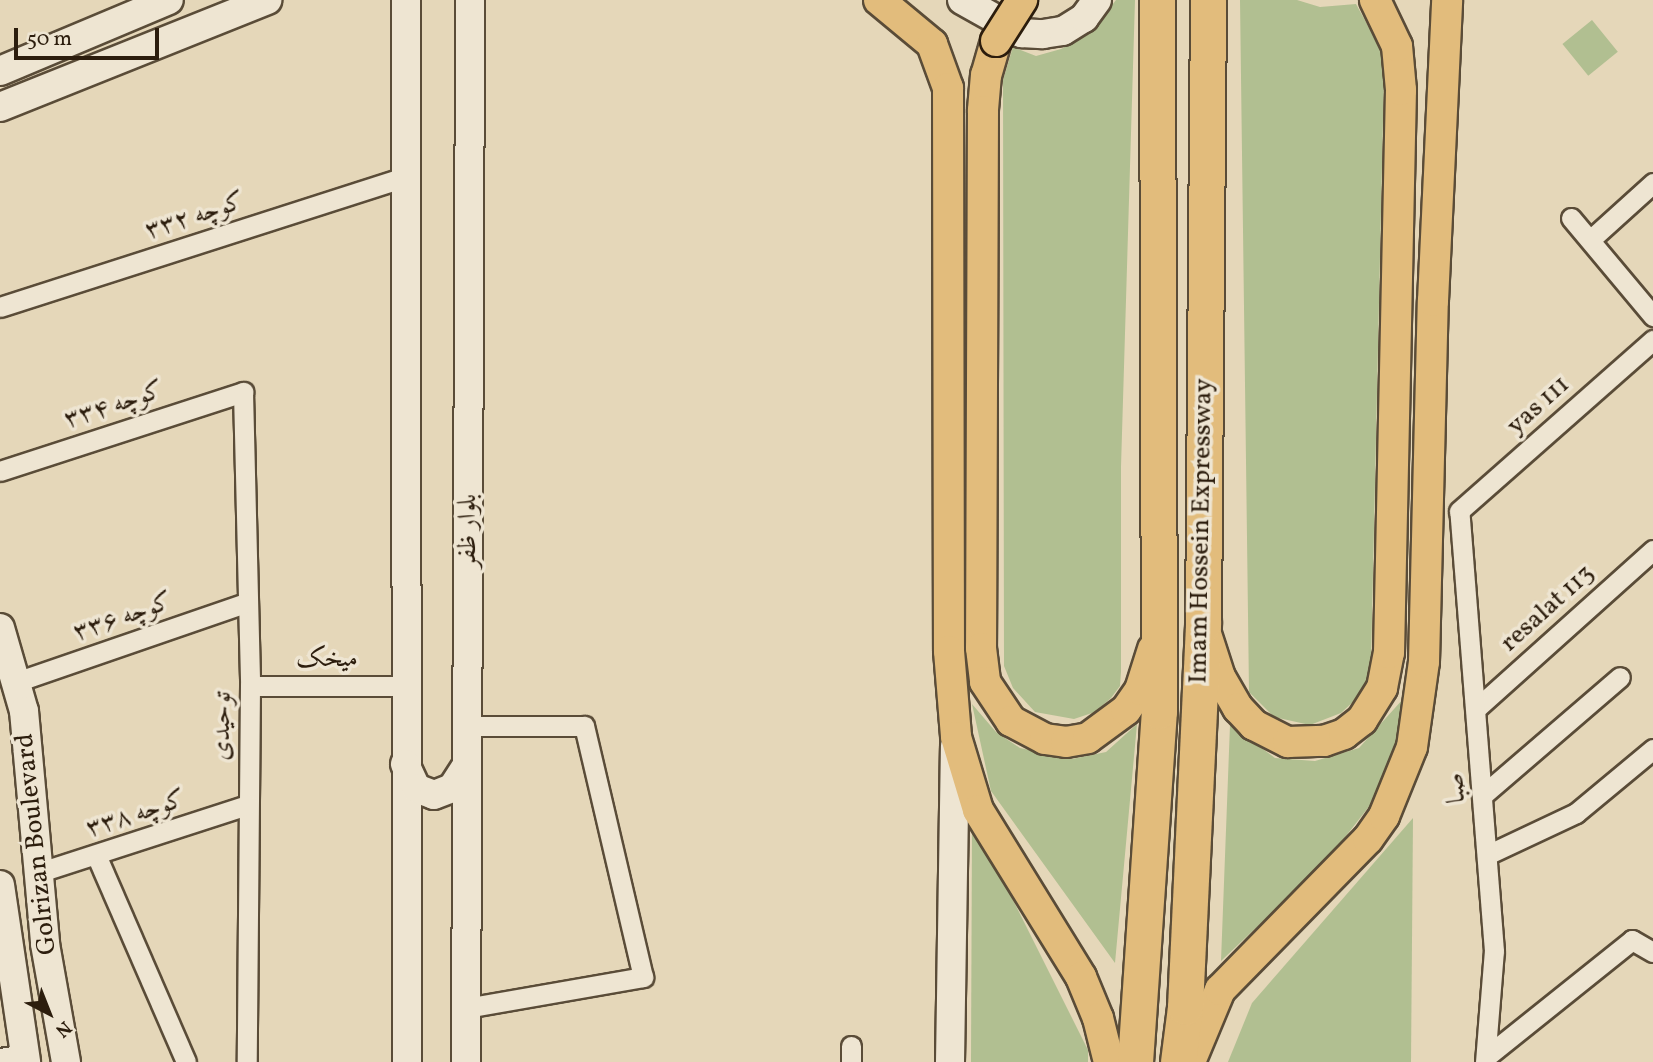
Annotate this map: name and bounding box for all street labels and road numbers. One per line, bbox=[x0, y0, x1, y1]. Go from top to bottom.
street label: کوچه ۳۳۲ bbox=[141, 186, 249, 248]
street label: yas 111 bbox=[1501, 370, 1577, 442]
street label: کوچه ۳۳۴ bbox=[60, 375, 168, 437]
street label: Imam Hossein Expressway bbox=[1184, 378, 1220, 684]
street label: بلوار ظفر bbox=[453, 494, 485, 568]
street label: resalat 113 bbox=[1495, 559, 1601, 659]
street label: کوچه ۳۳۶ bbox=[69, 587, 177, 649]
street label: میخک bbox=[296, 644, 358, 676]
street label: توحیدی bbox=[207, 691, 239, 761]
street label: Golrizan Boulevard bbox=[10, 732, 64, 956]
street label: صبا bbox=[1440, 772, 1474, 804]
street label: کوچه ۳۳۸ bbox=[82, 784, 190, 846]

